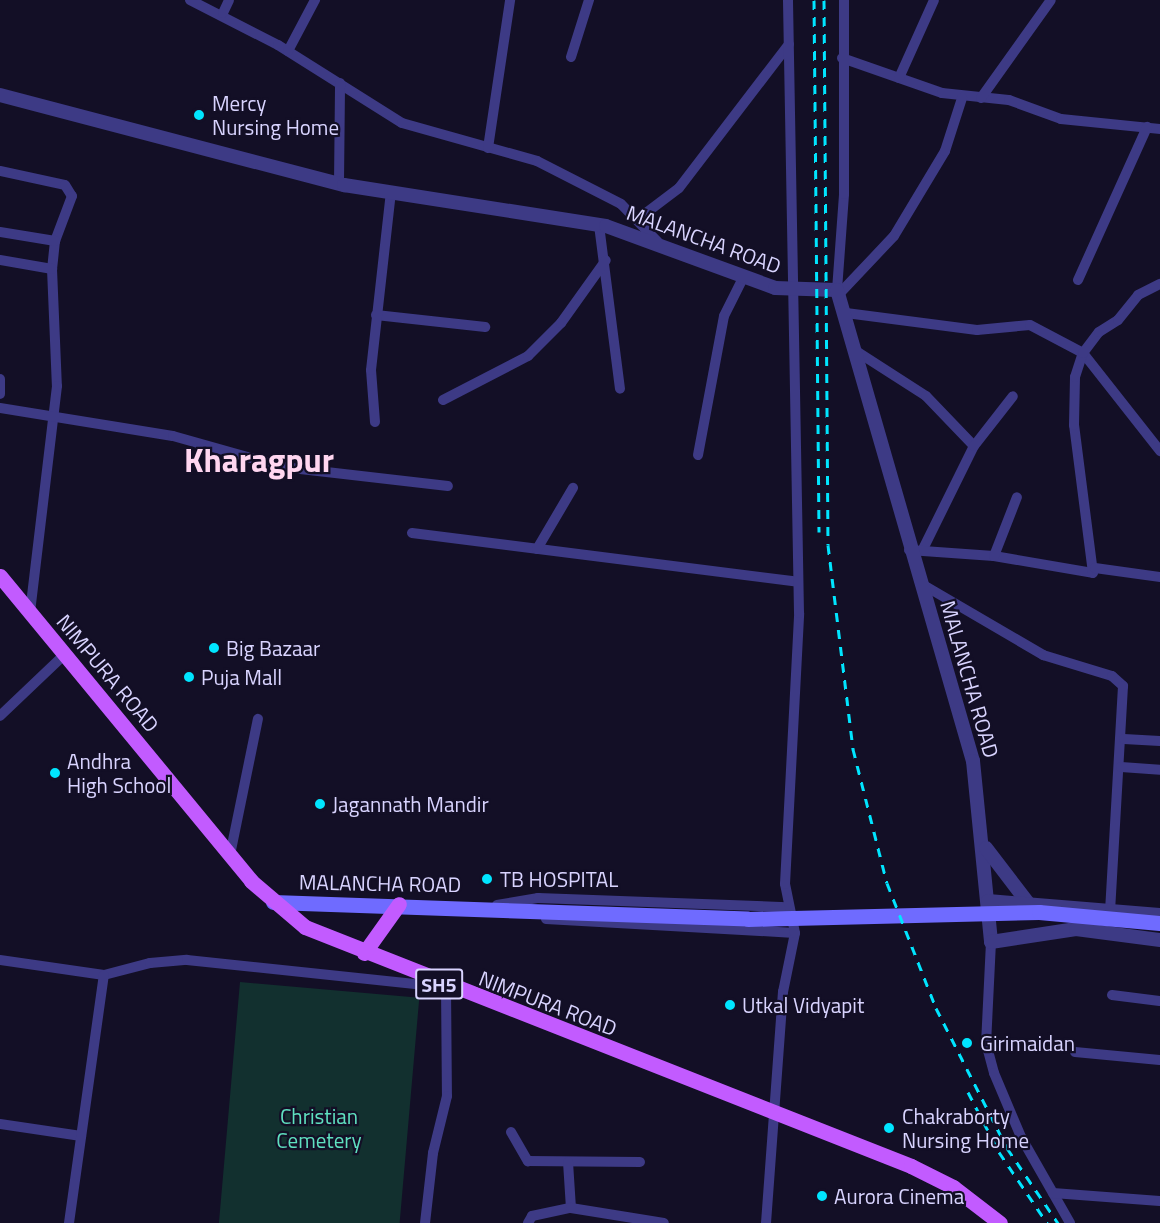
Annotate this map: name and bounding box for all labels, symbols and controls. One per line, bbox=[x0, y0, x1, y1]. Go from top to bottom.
place label: Mercy Nursing Home bbox=[212, 90, 339, 140]
marker: Mercy Nursing Home bbox=[190, 106, 208, 124]
street label: MALANCHA ROAD bbox=[623, 199, 785, 279]
district label: Kharagpur bbox=[184, 441, 334, 481]
street label: MALANCHA ROAD bbox=[936, 598, 1004, 760]
street label: NIMPURA ROAD bbox=[52, 609, 164, 737]
place label: Big Bazaar bbox=[226, 635, 320, 661]
marker: Big Bazaar bbox=[207, 641, 221, 655]
place label: Puja Mall bbox=[201, 664, 282, 690]
marker: Puja Mall bbox=[182, 670, 196, 684]
place label: Andhra High School bbox=[67, 748, 171, 798]
marker: Andhra High School bbox=[48, 766, 62, 780]
place label: Jagannath Mandir bbox=[332, 791, 489, 817]
marker: Jagannath Mandir bbox=[313, 797, 327, 811]
place label: TB HOSPITAL bbox=[500, 866, 618, 892]
street label: MALANCHA ROAD bbox=[299, 869, 461, 897]
marker: TB HOSPITAL bbox=[478, 870, 496, 888]
street label: NIMPURA ROAD bbox=[476, 965, 620, 1041]
road number: SH5 bbox=[415, 967, 463, 1001]
place label: Utkal Vidyapit bbox=[742, 992, 864, 1018]
marker: Utkal Vidyapit bbox=[723, 998, 737, 1012]
place label: Girimaidan bbox=[980, 1030, 1075, 1056]
marker: Girimaidan bbox=[958, 1034, 976, 1052]
park label: Christian Cemetery bbox=[276, 1103, 362, 1153]
place label: Chakraborty Nursing Home bbox=[902, 1103, 1029, 1153]
marker: Chakraborty Nursing Home bbox=[880, 1119, 898, 1137]
place label: Aurora Cinema bbox=[834, 1183, 964, 1209]
marker: Aurora Cinema bbox=[815, 1189, 829, 1203]

